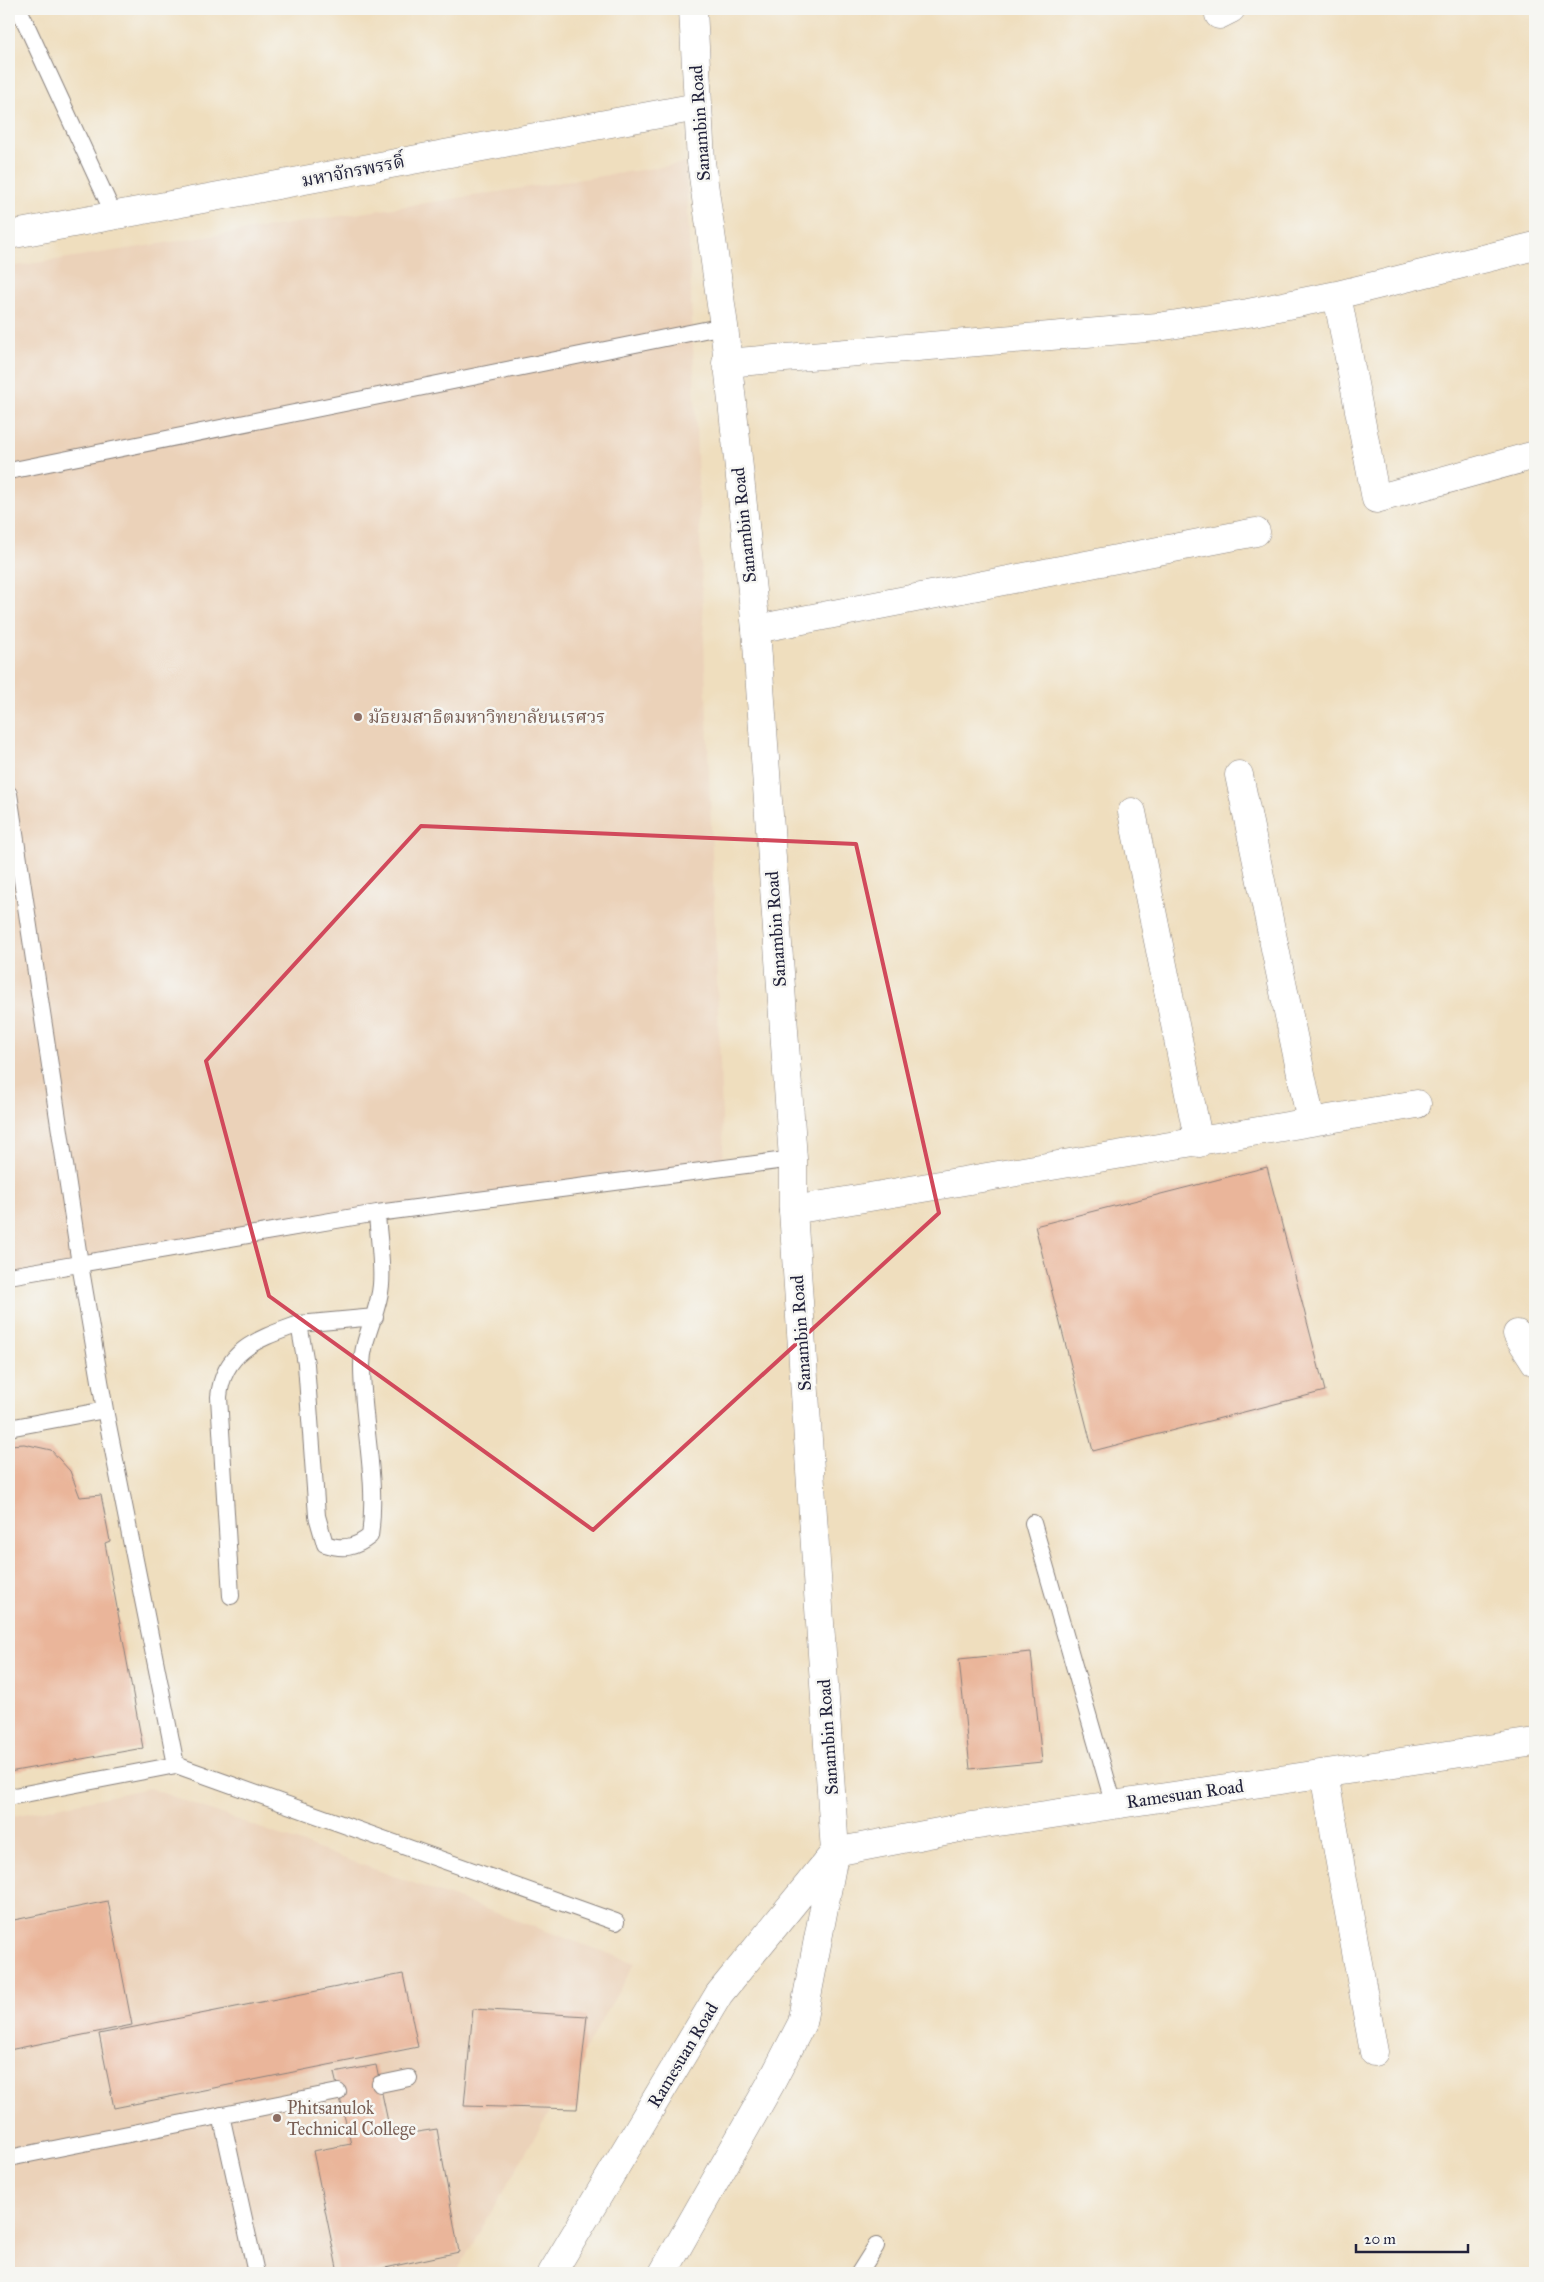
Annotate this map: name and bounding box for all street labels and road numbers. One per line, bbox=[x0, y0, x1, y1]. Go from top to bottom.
street label: Sanambin Road bbox=[685, 64, 715, 182]
street label: มหาจักรพรรดิ์ bbox=[299, 147, 408, 192]
street label: Sanambin Road bbox=[727, 466, 761, 584]
street label: Sanambin Road bbox=[761, 870, 791, 988]
street label: Sanambin Road bbox=[786, 1274, 816, 1392]
street label: Sanambin Road bbox=[813, 1678, 843, 1796]
street label: Ramesuan Road bbox=[1125, 1775, 1245, 1813]
street label: Ramesuan Road bbox=[643, 1999, 723, 2111]

